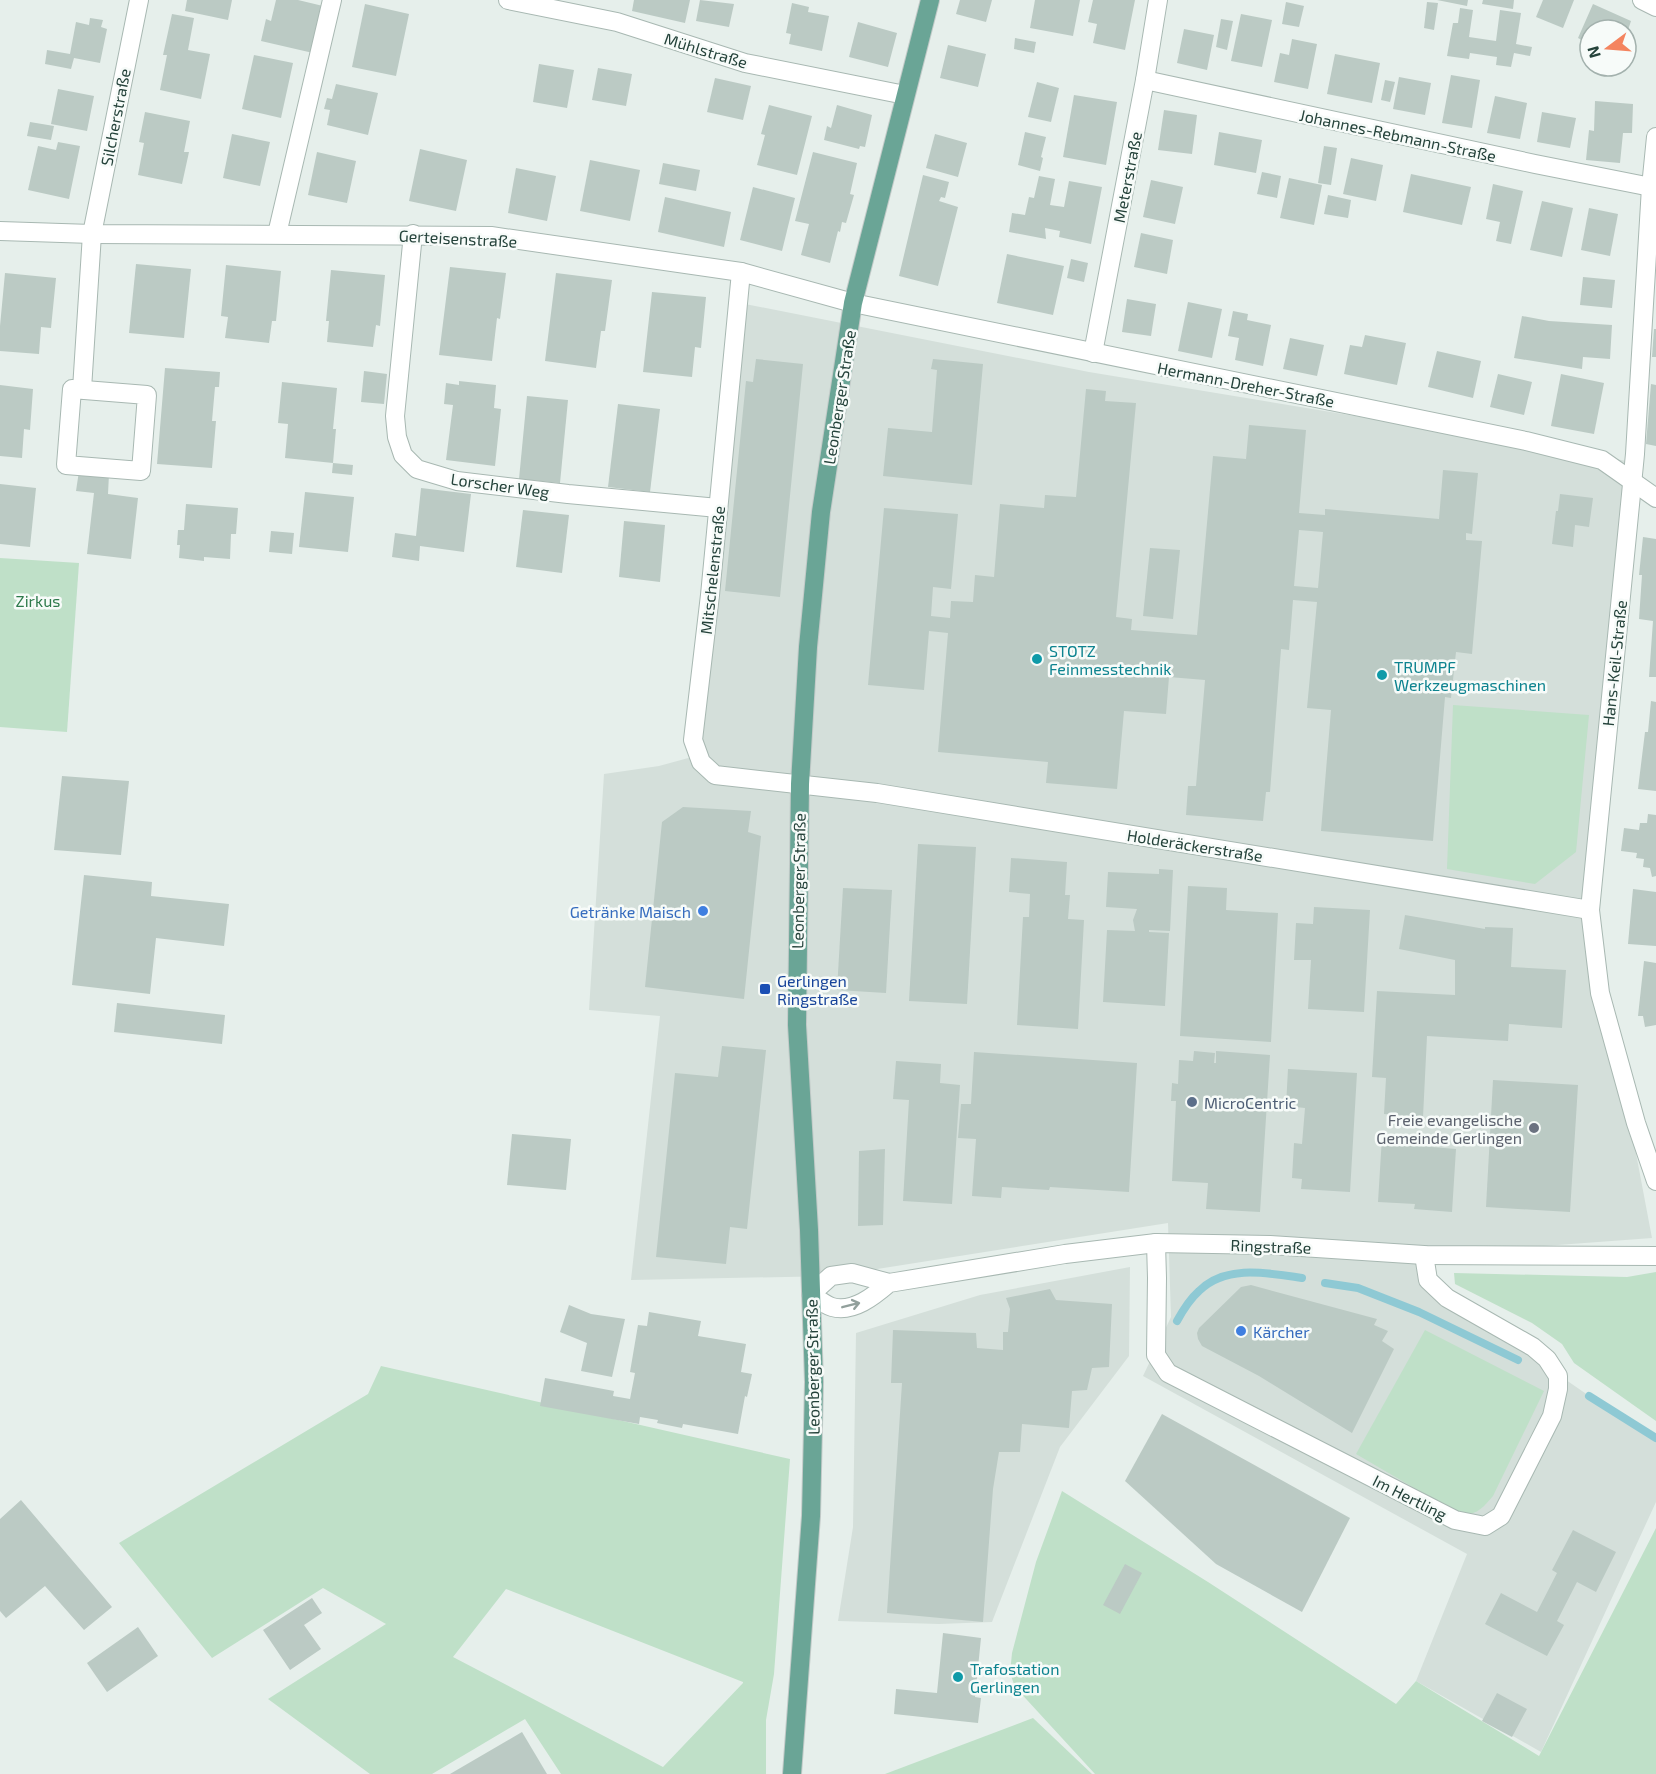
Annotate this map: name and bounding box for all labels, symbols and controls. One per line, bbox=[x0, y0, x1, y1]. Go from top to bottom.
north arrow bbox=[1578, 18, 1638, 78]
street label: Mühlstraße bbox=[662, 28, 750, 72]
text: N bbox=[1582, 44, 1604, 60]
street label: Silcherstraße bbox=[96, 67, 134, 167]
street label: Johannes-Rebmann-Straße bbox=[1298, 105, 1498, 165]
street label: Meterstraße bbox=[1109, 130, 1145, 224]
street label: Gerteisenstraße bbox=[398, 225, 518, 251]
street label: Leonberger Straße bbox=[819, 328, 859, 466]
street label: Hermann-Dreher-Straße bbox=[1156, 358, 1336, 410]
street label: Lorscher Weg bbox=[449, 469, 551, 501]
street label: Mitschelenstraße bbox=[696, 505, 728, 635]
park label: Zirkus bbox=[16, 591, 60, 610]
street label: Hans-Keil-Straße bbox=[1598, 599, 1630, 727]
place label: STOTZ Feinmesstechnik bbox=[1049, 641, 1171, 678]
marker: STOTZ Feinmesstechnik bbox=[1030, 652, 1044, 666]
place label: TRUMPF Werkzeugmaschinen bbox=[1394, 657, 1546, 694]
marker: TRUMPF Werkzeugmaschinen bbox=[1375, 668, 1389, 682]
street label: Leonberger Straße bbox=[787, 813, 809, 949]
street label: Holderäckerstraße bbox=[1126, 825, 1264, 865]
place label: Getränke Maisch bbox=[570, 902, 691, 921]
marker: Getränke Maisch bbox=[696, 904, 710, 918]
place label: Gerlingen Ringstraße bbox=[777, 971, 858, 1008]
marker: Gerlingen Ringstraße bbox=[758, 982, 772, 996]
place label: MicroCentric bbox=[1204, 1093, 1297, 1112]
marker: MicroCentric bbox=[1185, 1095, 1199, 1109]
place label: Freie evangelische Gemeinde Gerlingen bbox=[1376, 1110, 1522, 1147]
marker: Freie evangelische Gemeinde Gerlingen bbox=[1527, 1121, 1541, 1135]
street label: Ringstraße bbox=[1230, 1235, 1312, 1257]
one-way arrow bbox=[841, 1298, 860, 1310]
street label: Leonberger Straße bbox=[801, 1299, 823, 1435]
place label: Kärcher bbox=[1253, 1322, 1310, 1341]
marker: Kärcher bbox=[1234, 1324, 1248, 1338]
street label: Im Hertling bbox=[1370, 1470, 1450, 1524]
place label: Trafostation Gerlingen bbox=[970, 1659, 1060, 1696]
marker: Trafostation Gerlingen bbox=[951, 1670, 965, 1684]

